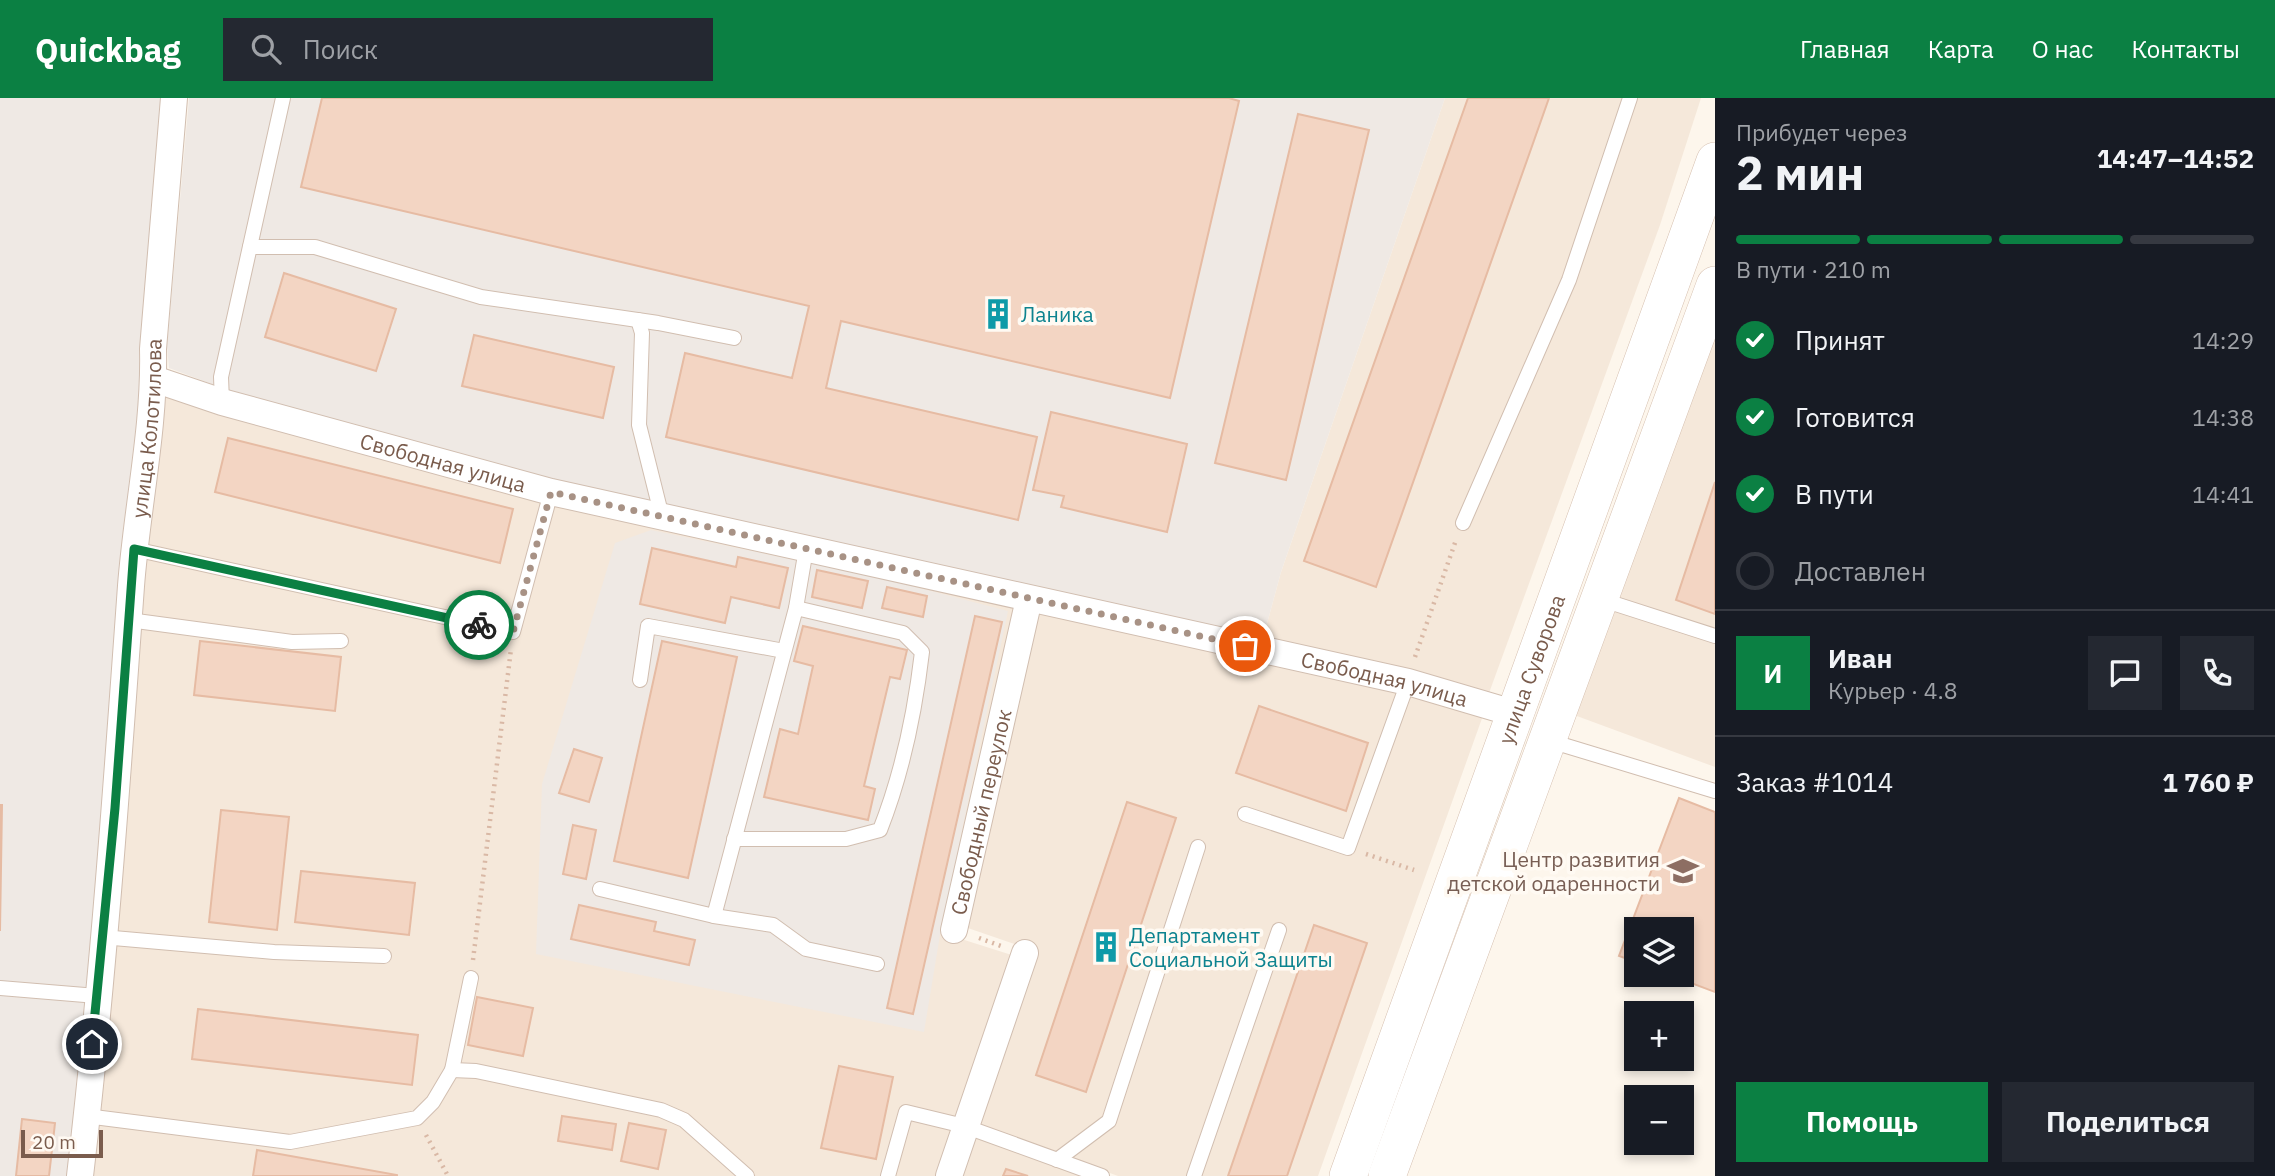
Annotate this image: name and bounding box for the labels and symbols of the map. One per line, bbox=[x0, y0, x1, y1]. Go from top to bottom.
building icon: Ланика bbox=[981, 297, 1015, 331]
place label: Ланика bbox=[1021, 300, 1094, 328]
street label: улица Колотилова bbox=[124, 337, 168, 520]
street label: Свободная улица bbox=[357, 426, 529, 499]
courier bbox=[444, 590, 514, 660]
street label: улица Суворова bbox=[1491, 591, 1571, 748]
pin bbox=[1215, 616, 1275, 676]
street label: Свободная улица bbox=[1298, 645, 1471, 713]
street label: Свободный переулок bbox=[944, 706, 1018, 918]
place label: Центр развития детской одаренности bbox=[1447, 845, 1660, 897]
school or university icon: Центр развития детской одаренности bbox=[1666, 854, 1700, 888]
place label: Департамент Социальной Защиты bbox=[1129, 921, 1333, 973]
building icon: Департамент Социальной Защиты bbox=[1089, 930, 1123, 964]
pin bbox=[62, 1014, 122, 1074]
scale bar bbox=[21, 1127, 103, 1159]

